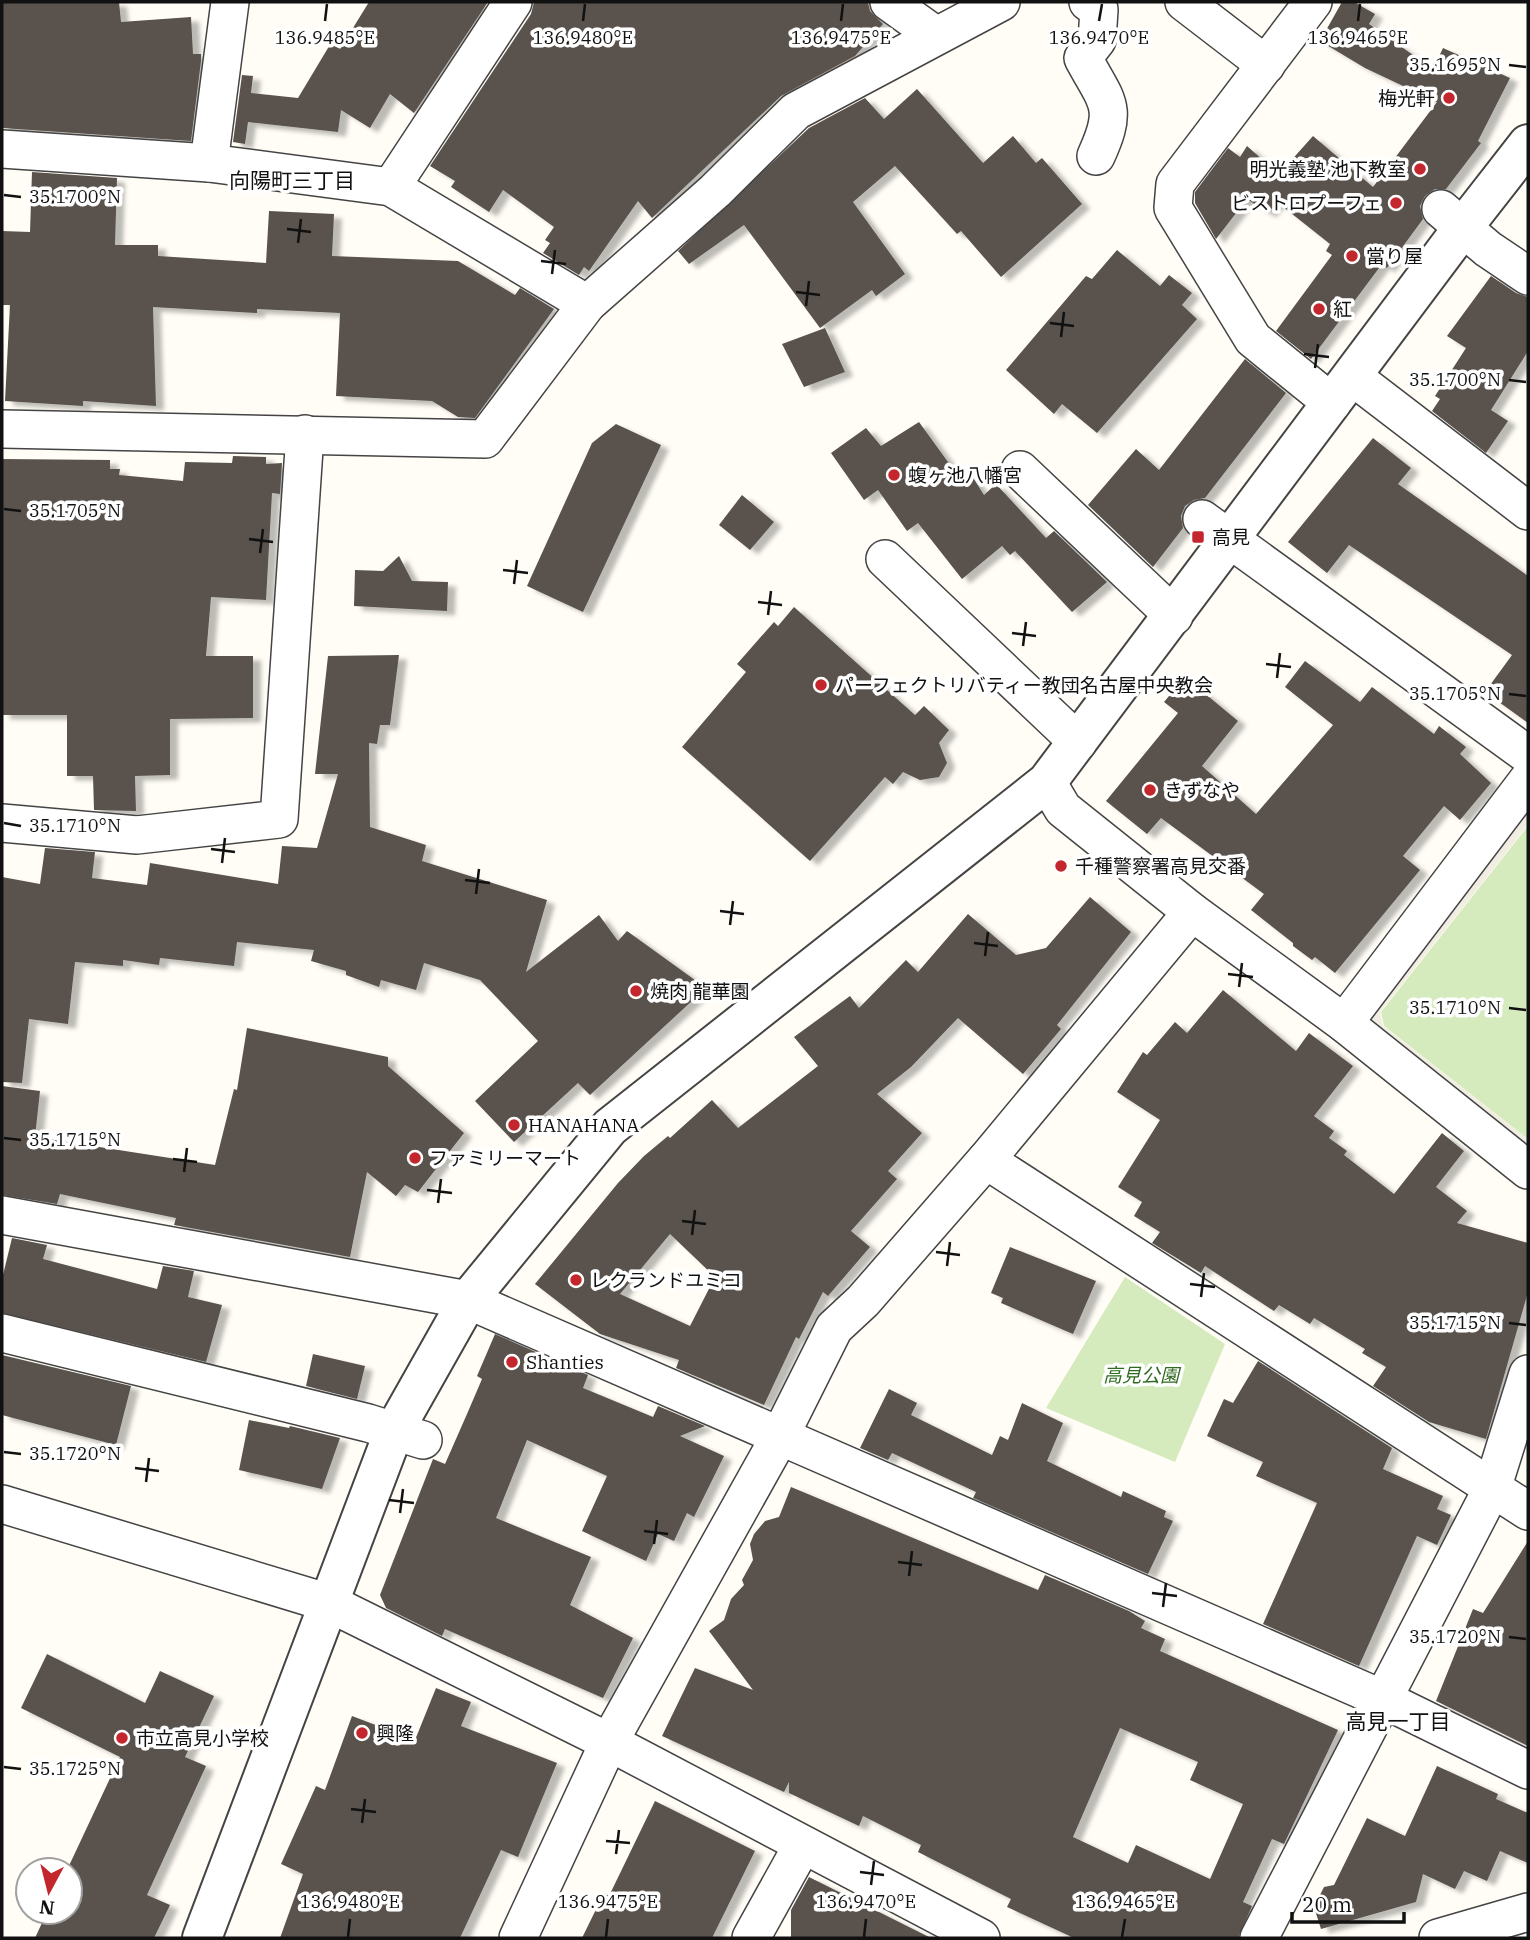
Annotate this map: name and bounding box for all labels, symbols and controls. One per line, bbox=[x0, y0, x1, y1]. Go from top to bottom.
text: 136.9485°E bbox=[275, 26, 375, 49]
text: 136.9480°E bbox=[533, 26, 633, 49]
text: 136.9475°E bbox=[791, 26, 891, 49]
text: 136.9470°E bbox=[1049, 26, 1149, 49]
text: 136.9465°E bbox=[1308, 26, 1408, 49]
text: 35.1695°N bbox=[1409, 53, 1501, 76]
place label: 梅光軒 bbox=[1378, 86, 1435, 110]
marker: 梅光軒 bbox=[1441, 90, 1457, 106]
place label: 明光義塾 池下教室 bbox=[1250, 157, 1406, 181]
marker: 明光義塾 池下教室 bbox=[1412, 161, 1428, 177]
district label: 向陽町三丁目 bbox=[229, 166, 355, 194]
text: 35.1700°N bbox=[29, 185, 121, 208]
place label: ビストロプーフェ bbox=[1231, 191, 1382, 215]
marker: ビストロプーフェ bbox=[1388, 195, 1404, 211]
place label: 當り屋 bbox=[1366, 244, 1423, 268]
marker: 當り屋 bbox=[1344, 248, 1360, 264]
place label: 紅 bbox=[1333, 297, 1352, 321]
marker: 紅 bbox=[1311, 301, 1327, 317]
text: 35.1700°N bbox=[1409, 368, 1501, 391]
place label: 蝮ヶ池八幡宮 bbox=[908, 463, 1022, 487]
marker: 蝮ヶ池八幡宮 bbox=[886, 467, 902, 483]
text: 35.1705°N bbox=[29, 499, 121, 522]
place label: 高見 bbox=[1212, 525, 1250, 549]
marker: 高見 bbox=[1190, 529, 1206, 545]
place label: パーフェクトリバティー教団名古屋中央教会 bbox=[835, 673, 1213, 697]
marker: パーフェクトリバティー教団名古屋中央教会 bbox=[813, 677, 829, 693]
text: 35.1705°N bbox=[1409, 682, 1501, 705]
place label: きずなや bbox=[1164, 778, 1240, 802]
marker: きずなや bbox=[1142, 782, 1158, 798]
text: 35.1710°N bbox=[29, 814, 121, 837]
place label: 千種警察署高見交番 bbox=[1075, 854, 1246, 878]
marker: 千種警察署高見交番 bbox=[1053, 858, 1069, 874]
place label: 焼肉 龍華園 bbox=[650, 979, 749, 1003]
marker: 焼肉 龍華園 bbox=[628, 983, 644, 999]
text: 35.1710°N bbox=[1409, 996, 1501, 1019]
place label: HANAHANA bbox=[528, 1113, 639, 1137]
marker: HANAHANA bbox=[506, 1117, 522, 1133]
text: 35.1715°N bbox=[29, 1128, 121, 1151]
place label: ファミリーマート bbox=[429, 1146, 581, 1170]
marker: ファミリーマート bbox=[407, 1150, 423, 1166]
place label: レクランドユミコ bbox=[590, 1268, 742, 1292]
marker: レクランドユミコ bbox=[568, 1272, 584, 1288]
text: 35.1715°N bbox=[1409, 1311, 1501, 1334]
place label: Shanties bbox=[526, 1350, 604, 1374]
marker: Shanties bbox=[504, 1354, 520, 1370]
park label: 高見公園 bbox=[1103, 1363, 1182, 1387]
text: 35.1720°N bbox=[29, 1442, 121, 1465]
text: 35.1720°N bbox=[1409, 1625, 1501, 1648]
district label: 高見一丁目 bbox=[1346, 1707, 1451, 1735]
place label: 興隆 bbox=[376, 1721, 414, 1745]
marker: 興隆 bbox=[354, 1725, 370, 1741]
place label: 市立高見小学校 bbox=[136, 1726, 269, 1750]
marker: 市立高見小学校 bbox=[114, 1730, 130, 1746]
text: 35.1725°N bbox=[29, 1757, 121, 1780]
north arrow bbox=[14, 1856, 84, 1926]
scale bar bbox=[1292, 1881, 1404, 1925]
text: 136.9480°E bbox=[300, 1890, 400, 1913]
text: 136.9475°E bbox=[558, 1890, 658, 1913]
text: 136.9470°E bbox=[816, 1890, 916, 1913]
text: 136.9465°E bbox=[1075, 1890, 1175, 1913]
text: 20 m bbox=[1302, 1890, 1352, 1918]
text: N bbox=[38, 1895, 56, 1921]

